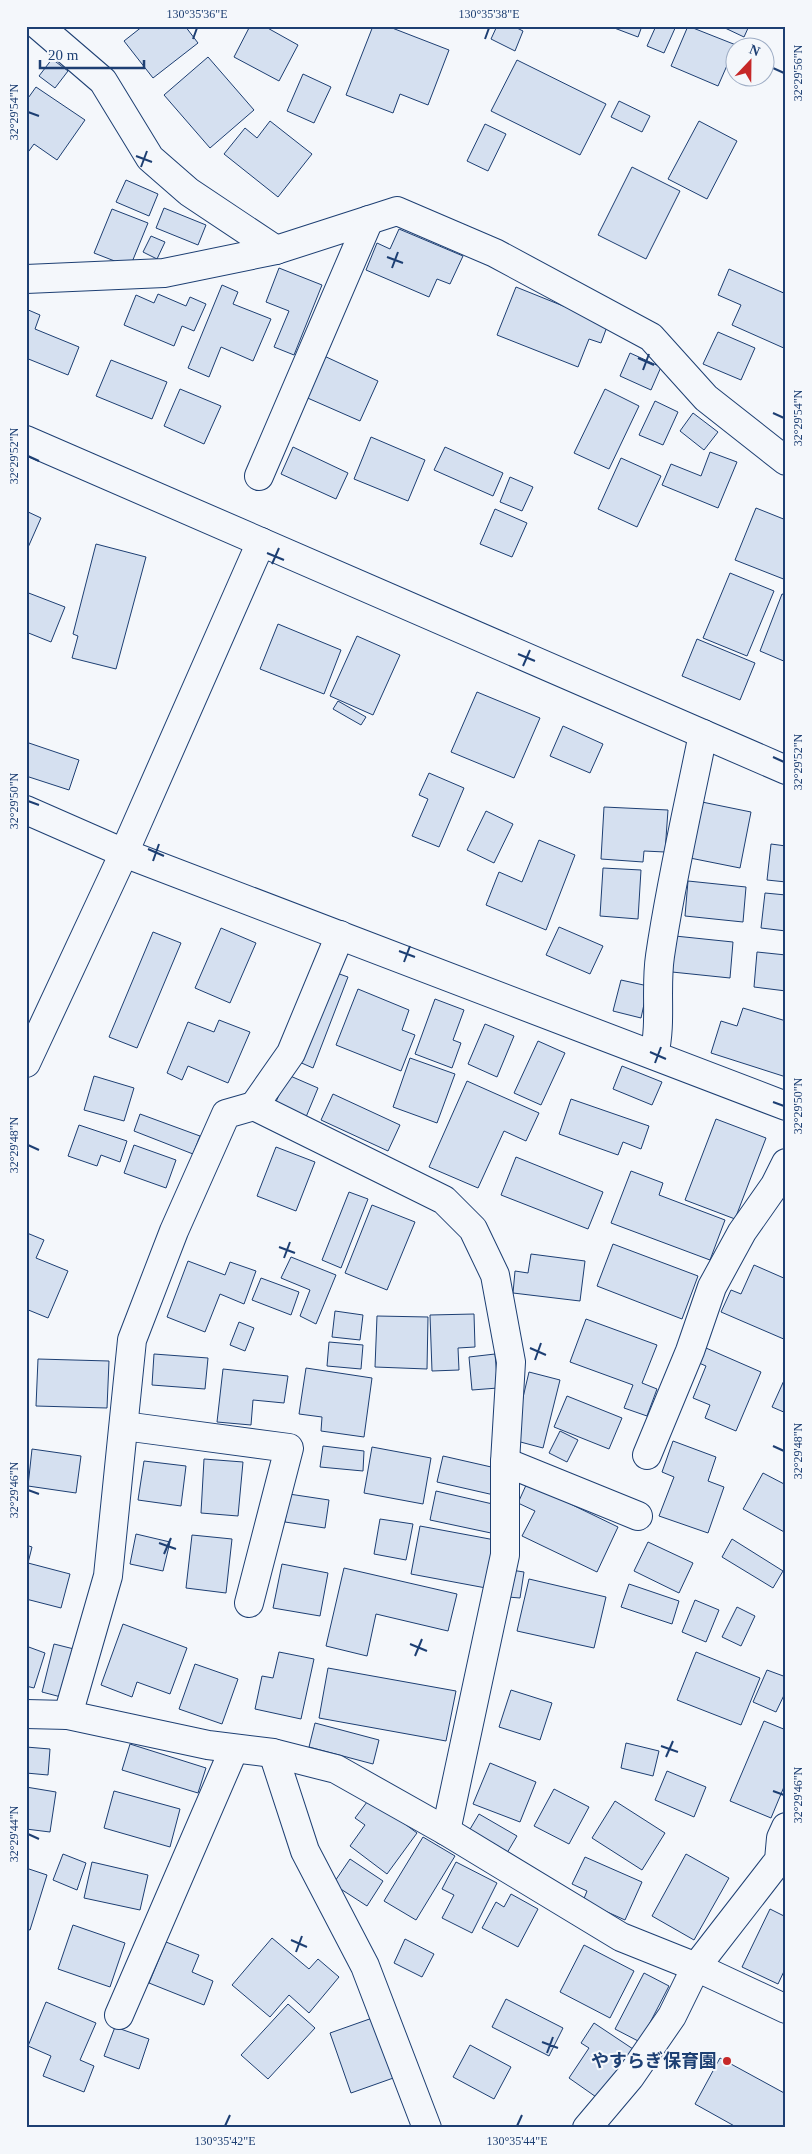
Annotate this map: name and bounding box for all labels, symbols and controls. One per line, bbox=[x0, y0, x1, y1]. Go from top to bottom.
text: 130°35'36"E bbox=[166, 7, 228, 21]
text: 130°35'38"E bbox=[458, 7, 520, 21]
scale bar bbox=[40, 38, 144, 70]
north arrow bbox=[724, 38, 774, 88]
text: N bbox=[747, 42, 762, 59]
text: 32°29'56"N bbox=[791, 44, 805, 101]
text: 20 m bbox=[48, 47, 79, 63]
text: 32°29'54"N bbox=[7, 83, 21, 140]
text: 32°29'54"N bbox=[791, 389, 805, 446]
text: 32°29'52"N bbox=[7, 427, 21, 484]
text: 32°29'52"N bbox=[791, 733, 805, 790]
text: 32°29'50"N bbox=[7, 772, 21, 829]
text: 32°29'50"N bbox=[791, 1077, 805, 1134]
text: 32°29'48"N bbox=[7, 1116, 21, 1173]
text: 32°29'48"N bbox=[791, 1422, 805, 1479]
text: 32°29'46"N bbox=[7, 1461, 21, 1518]
text: 32°29'46"N bbox=[791, 1766, 805, 1823]
text: 32°29'44"N bbox=[7, 1805, 21, 1862]
place label: やすらぎ保育園 bbox=[591, 2051, 717, 2071]
marker: やすらぎ保育園 bbox=[721, 2055, 733, 2067]
text: 130°35'42"E bbox=[194, 2134, 256, 2148]
text: 130°35'44"E bbox=[486, 2134, 548, 2148]

